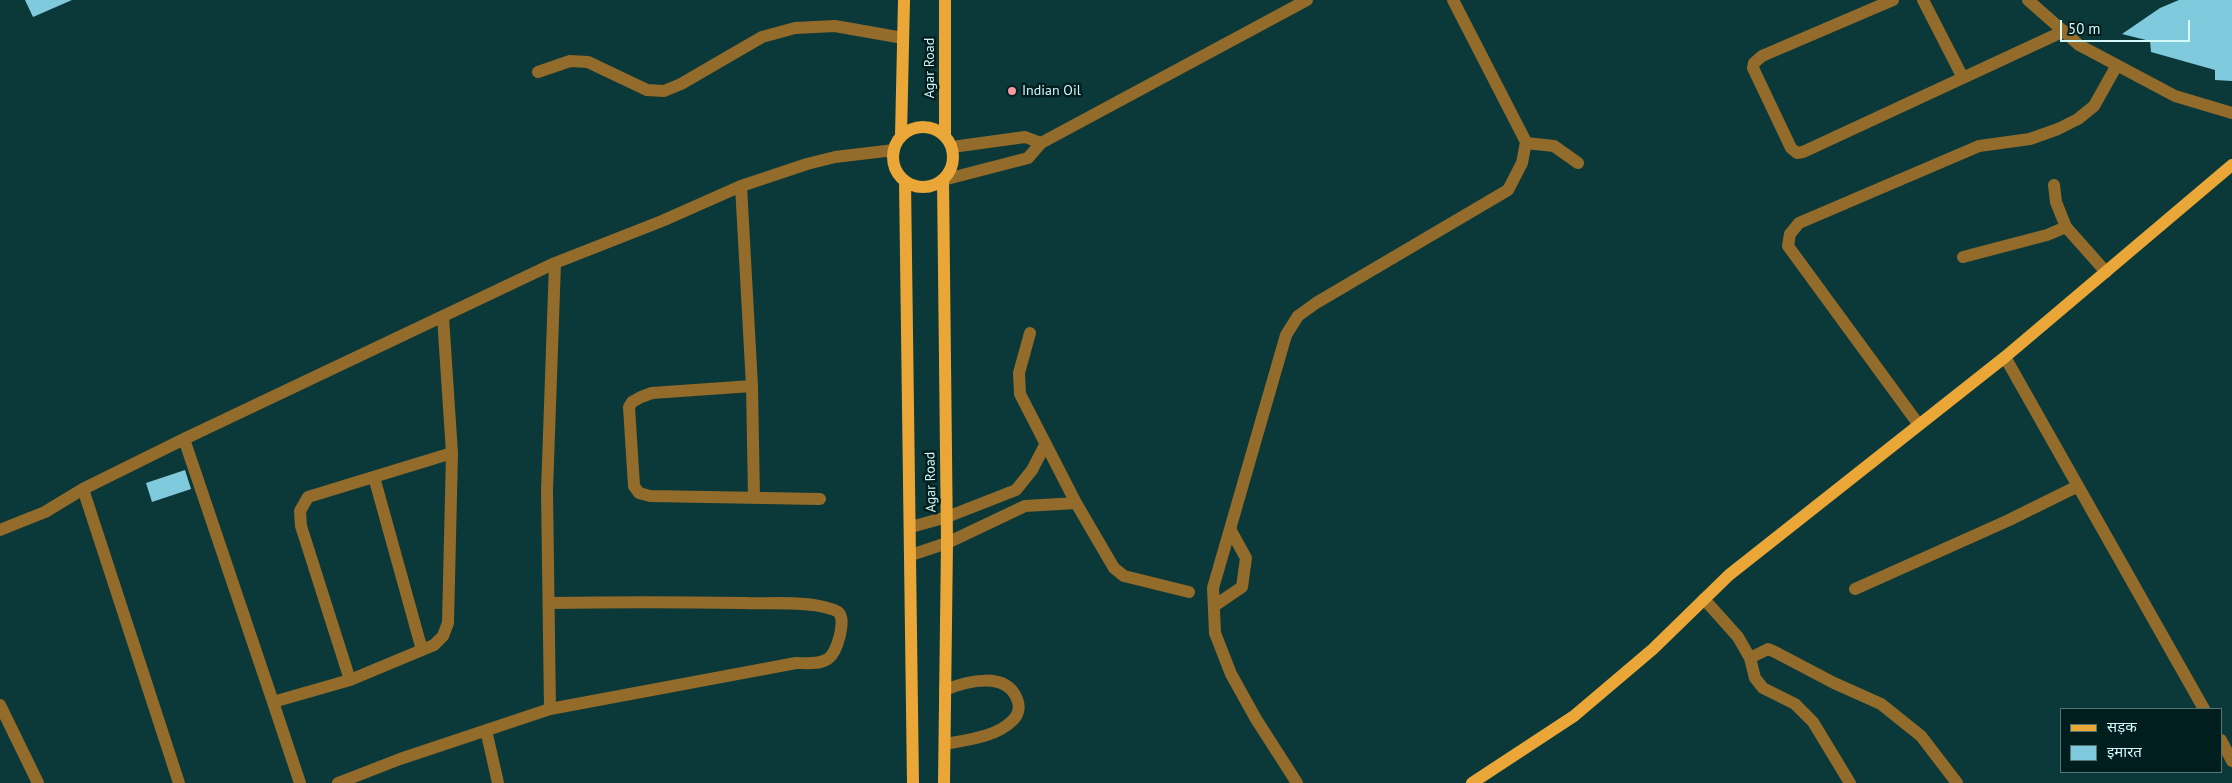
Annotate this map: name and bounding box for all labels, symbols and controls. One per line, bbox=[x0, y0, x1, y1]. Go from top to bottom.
scale bar bbox=[2062, 10, 2192, 42]
text: 50 m bbox=[2068, 19, 2101, 38]
street label: Agar Road bbox=[922, 38, 938, 98]
place label: Indian Oil bbox=[1022, 83, 1081, 99]
marker: Indian Oil bbox=[1006, 85, 1018, 97]
street label: Agar Road bbox=[922, 452, 940, 512]
legend bbox=[2060, 708, 2222, 773]
text: सड़क bbox=[2107, 717, 2137, 736]
text: इमारत bbox=[2107, 742, 2142, 761]

